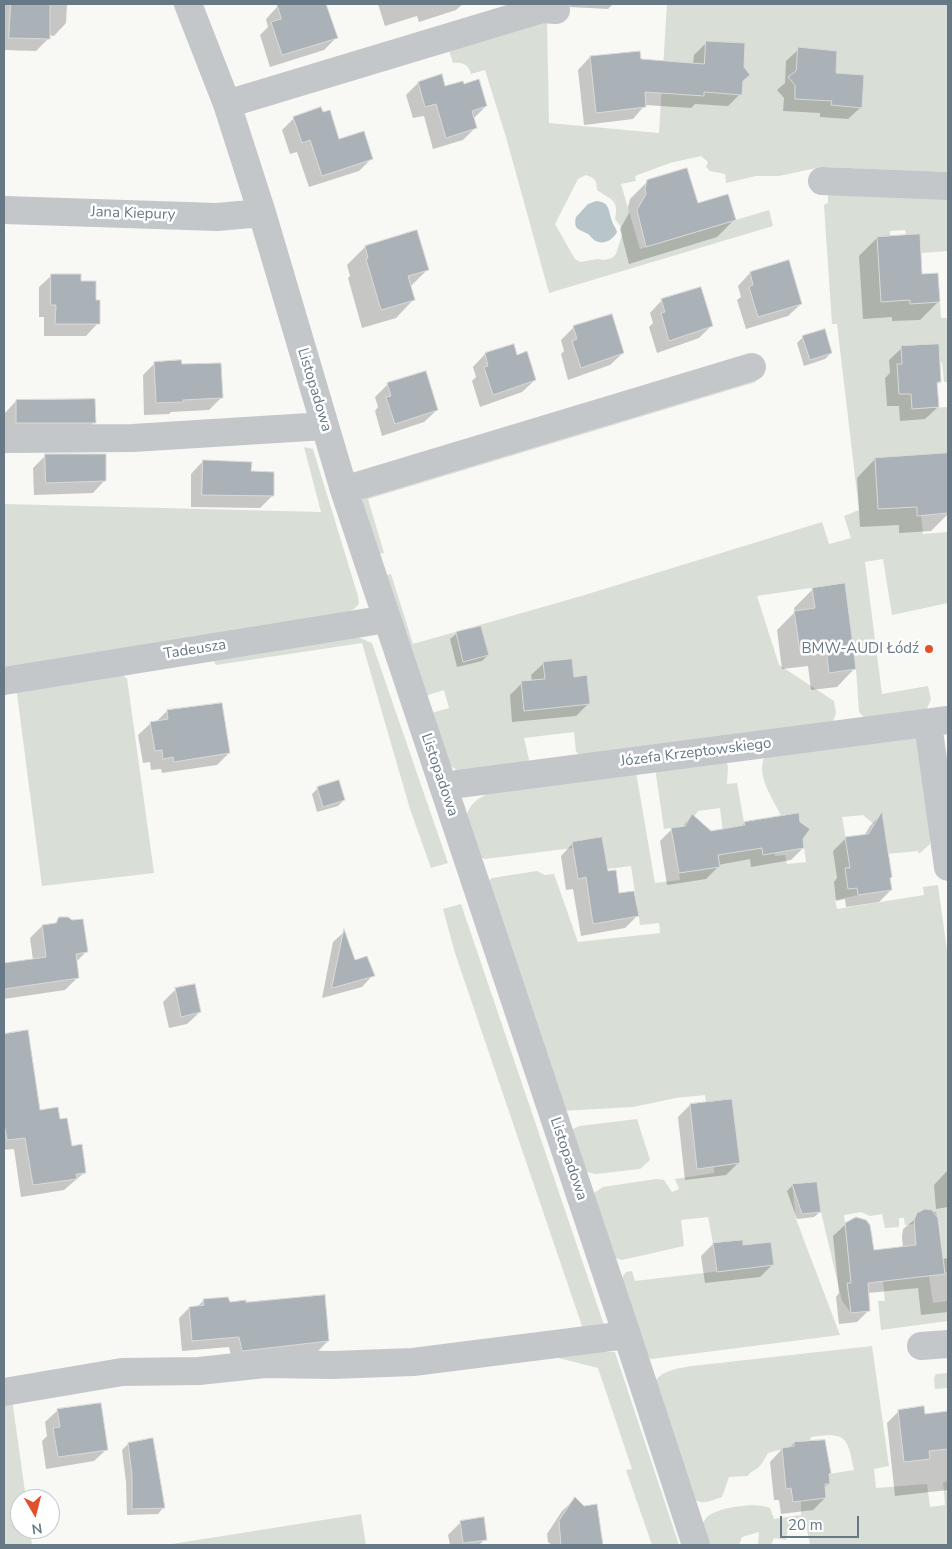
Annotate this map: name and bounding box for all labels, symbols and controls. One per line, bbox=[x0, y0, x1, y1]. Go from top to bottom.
street label: Jana Kiepury bbox=[90, 204, 176, 224]
street label: Listopadowa bbox=[293, 346, 335, 434]
street label: Tadeusza bbox=[163, 636, 227, 664]
place label: BMW-AUDI Łódź bbox=[801, 640, 919, 658]
marker: BMW-AUDI Łódź bbox=[923, 643, 935, 655]
street label: Listopadowa bbox=[416, 731, 462, 819]
street label: Józefa Krzeptowskiego bbox=[619, 735, 773, 771]
street label: Listopadowa bbox=[545, 1115, 591, 1203]
north arrow bbox=[10, 1489, 60, 1539]
scale bar bbox=[782, 1506, 861, 1538]
text: 20 m bbox=[788, 1515, 823, 1535]
text: N bbox=[31, 1518, 44, 1538]

